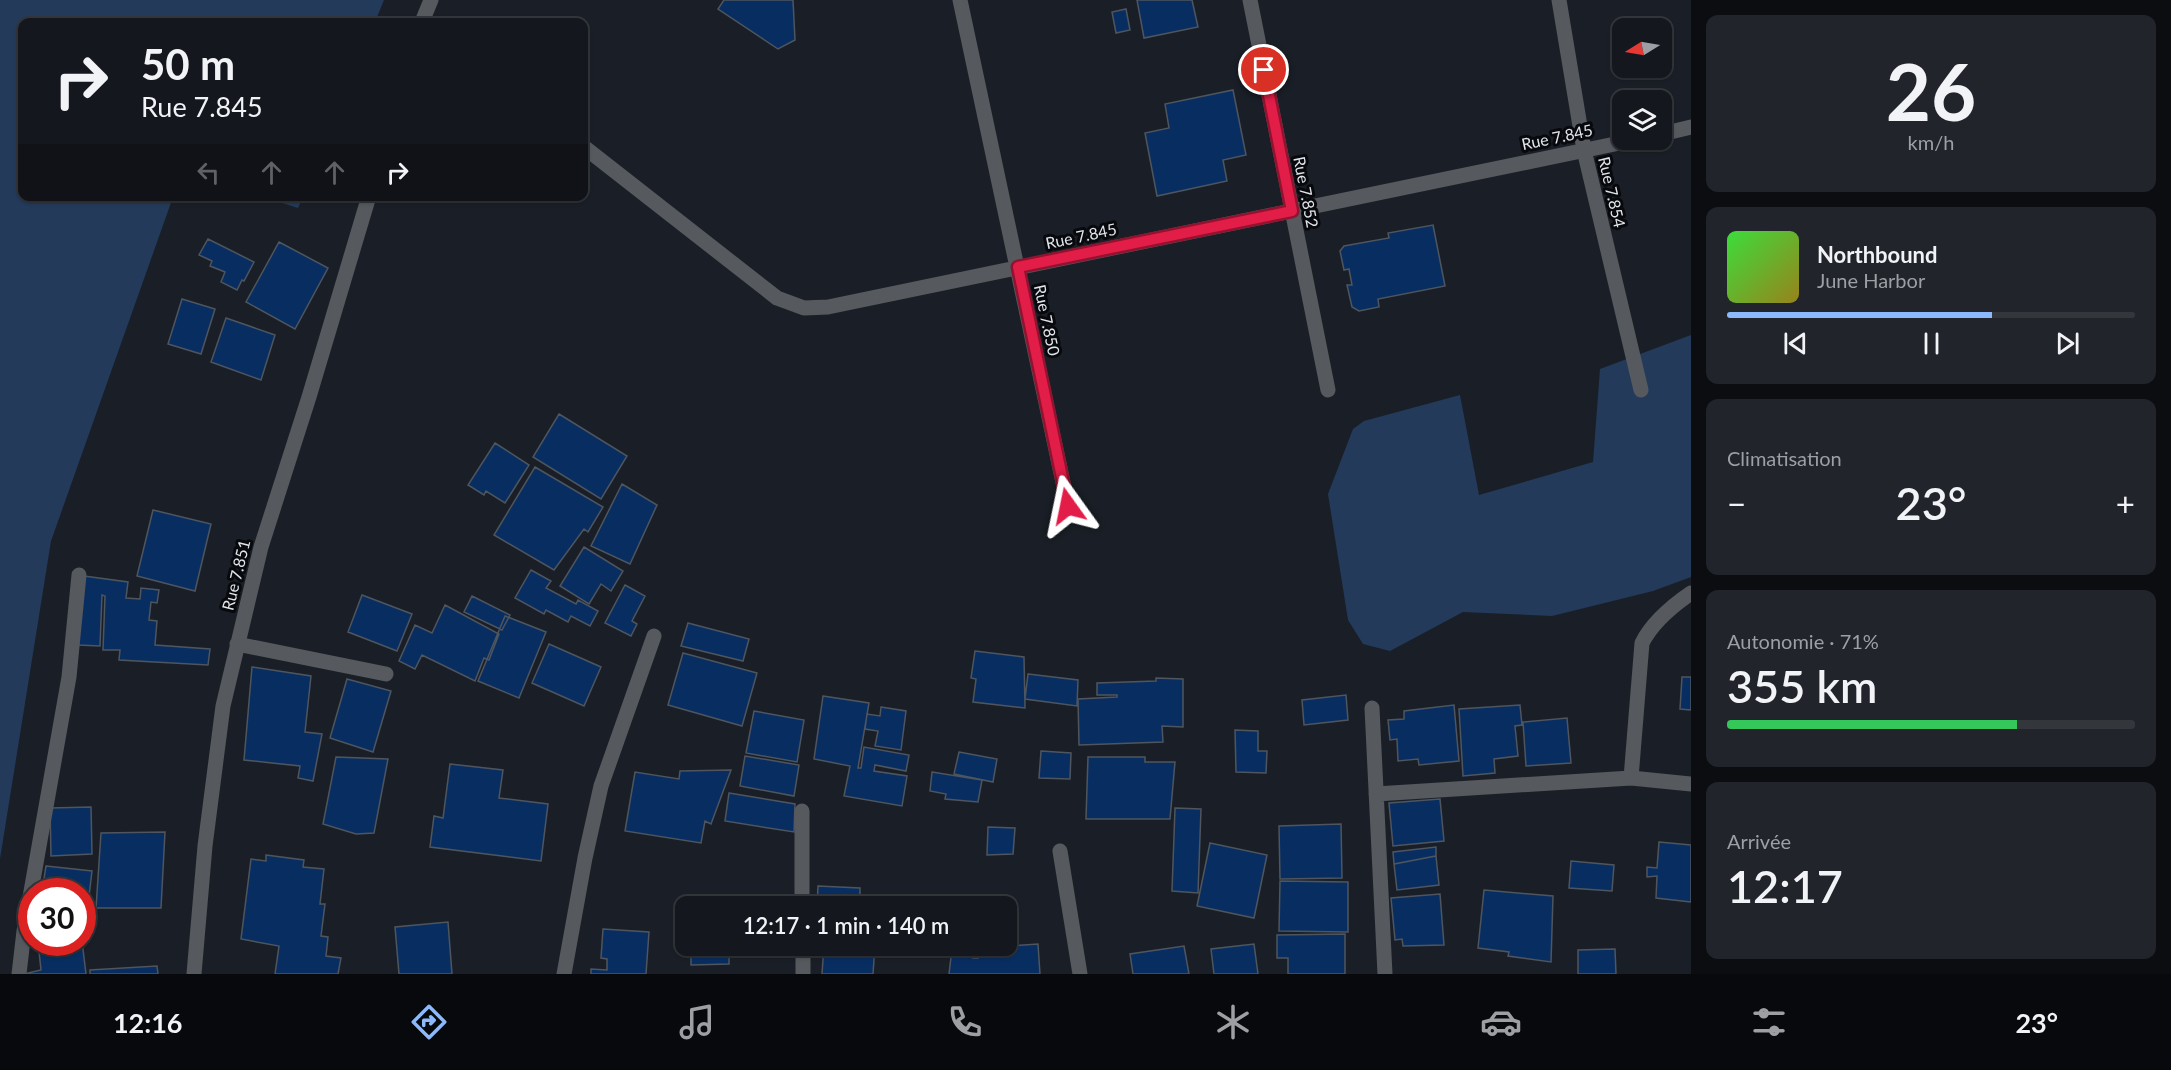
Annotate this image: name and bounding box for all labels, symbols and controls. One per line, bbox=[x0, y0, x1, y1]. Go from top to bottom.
north arrow bbox=[1612, 18, 1672, 78]
map controls bbox=[1612, 18, 1672, 150]
text: 50 m bbox=[141, 39, 235, 89]
icon: right bbox=[42, 42, 120, 120]
pin bbox=[1238, 44, 1289, 95]
text: 26 bbox=[1886, 44, 1976, 138]
icon: arrive bbox=[1247, 53, 1280, 86]
text: Rue 7.845 bbox=[141, 90, 263, 123]
button: layers bbox=[1612, 90, 1672, 150]
street label: Rue 7.845 bbox=[1520, 120, 1594, 153]
text: km/h bbox=[1908, 130, 1954, 154]
street label: Rue 7.852 bbox=[1290, 155, 1323, 229]
street label: Rue 7.854 bbox=[1595, 155, 1630, 229]
icon: left bbox=[192, 156, 225, 189]
icon: ahead bbox=[255, 156, 288, 189]
icon: ahead bbox=[318, 156, 351, 189]
icon: right bbox=[381, 156, 414, 189]
street label: Rue 7.845 bbox=[1044, 219, 1118, 252]
text: Northbound bbox=[1817, 241, 1937, 268]
text: June Harbor bbox=[1817, 268, 1925, 292]
street label: Rue 7.850 bbox=[1031, 283, 1064, 357]
icon: previous bbox=[1779, 327, 1812, 360]
icon: pause bbox=[1915, 327, 1948, 360]
icon: next bbox=[2051, 327, 2084, 360]
text: Climatisation bbox=[1727, 446, 1842, 470]
position arrow bbox=[1036, 474, 1100, 538]
text: 23° bbox=[1896, 476, 1966, 530]
text: − bbox=[1727, 483, 1746, 523]
text: + bbox=[2116, 483, 2135, 523]
street label: Rue 7.851 bbox=[218, 538, 253, 612]
text: Autonomie · 71% bbox=[1727, 629, 1879, 653]
text: 355 km bbox=[1727, 659, 1877, 713]
text: Arrivée bbox=[1727, 829, 1791, 853]
text: 12:17 bbox=[1727, 859, 1843, 913]
speed limit sign: 30 bbox=[18, 878, 96, 956]
text: 12:17 · 1 min · 140 m bbox=[743, 912, 949, 939]
icon: directions bbox=[408, 1001, 450, 1043]
icon: music bbox=[676, 1001, 718, 1043]
icon: phone bbox=[944, 1001, 986, 1043]
icon: climate bbox=[1212, 1001, 1254, 1043]
icon: car bbox=[1480, 1001, 1522, 1043]
icon: filters bbox=[1748, 1001, 1790, 1043]
text: 12:16 bbox=[113, 1006, 183, 1039]
text: 23° bbox=[2015, 1006, 2058, 1039]

